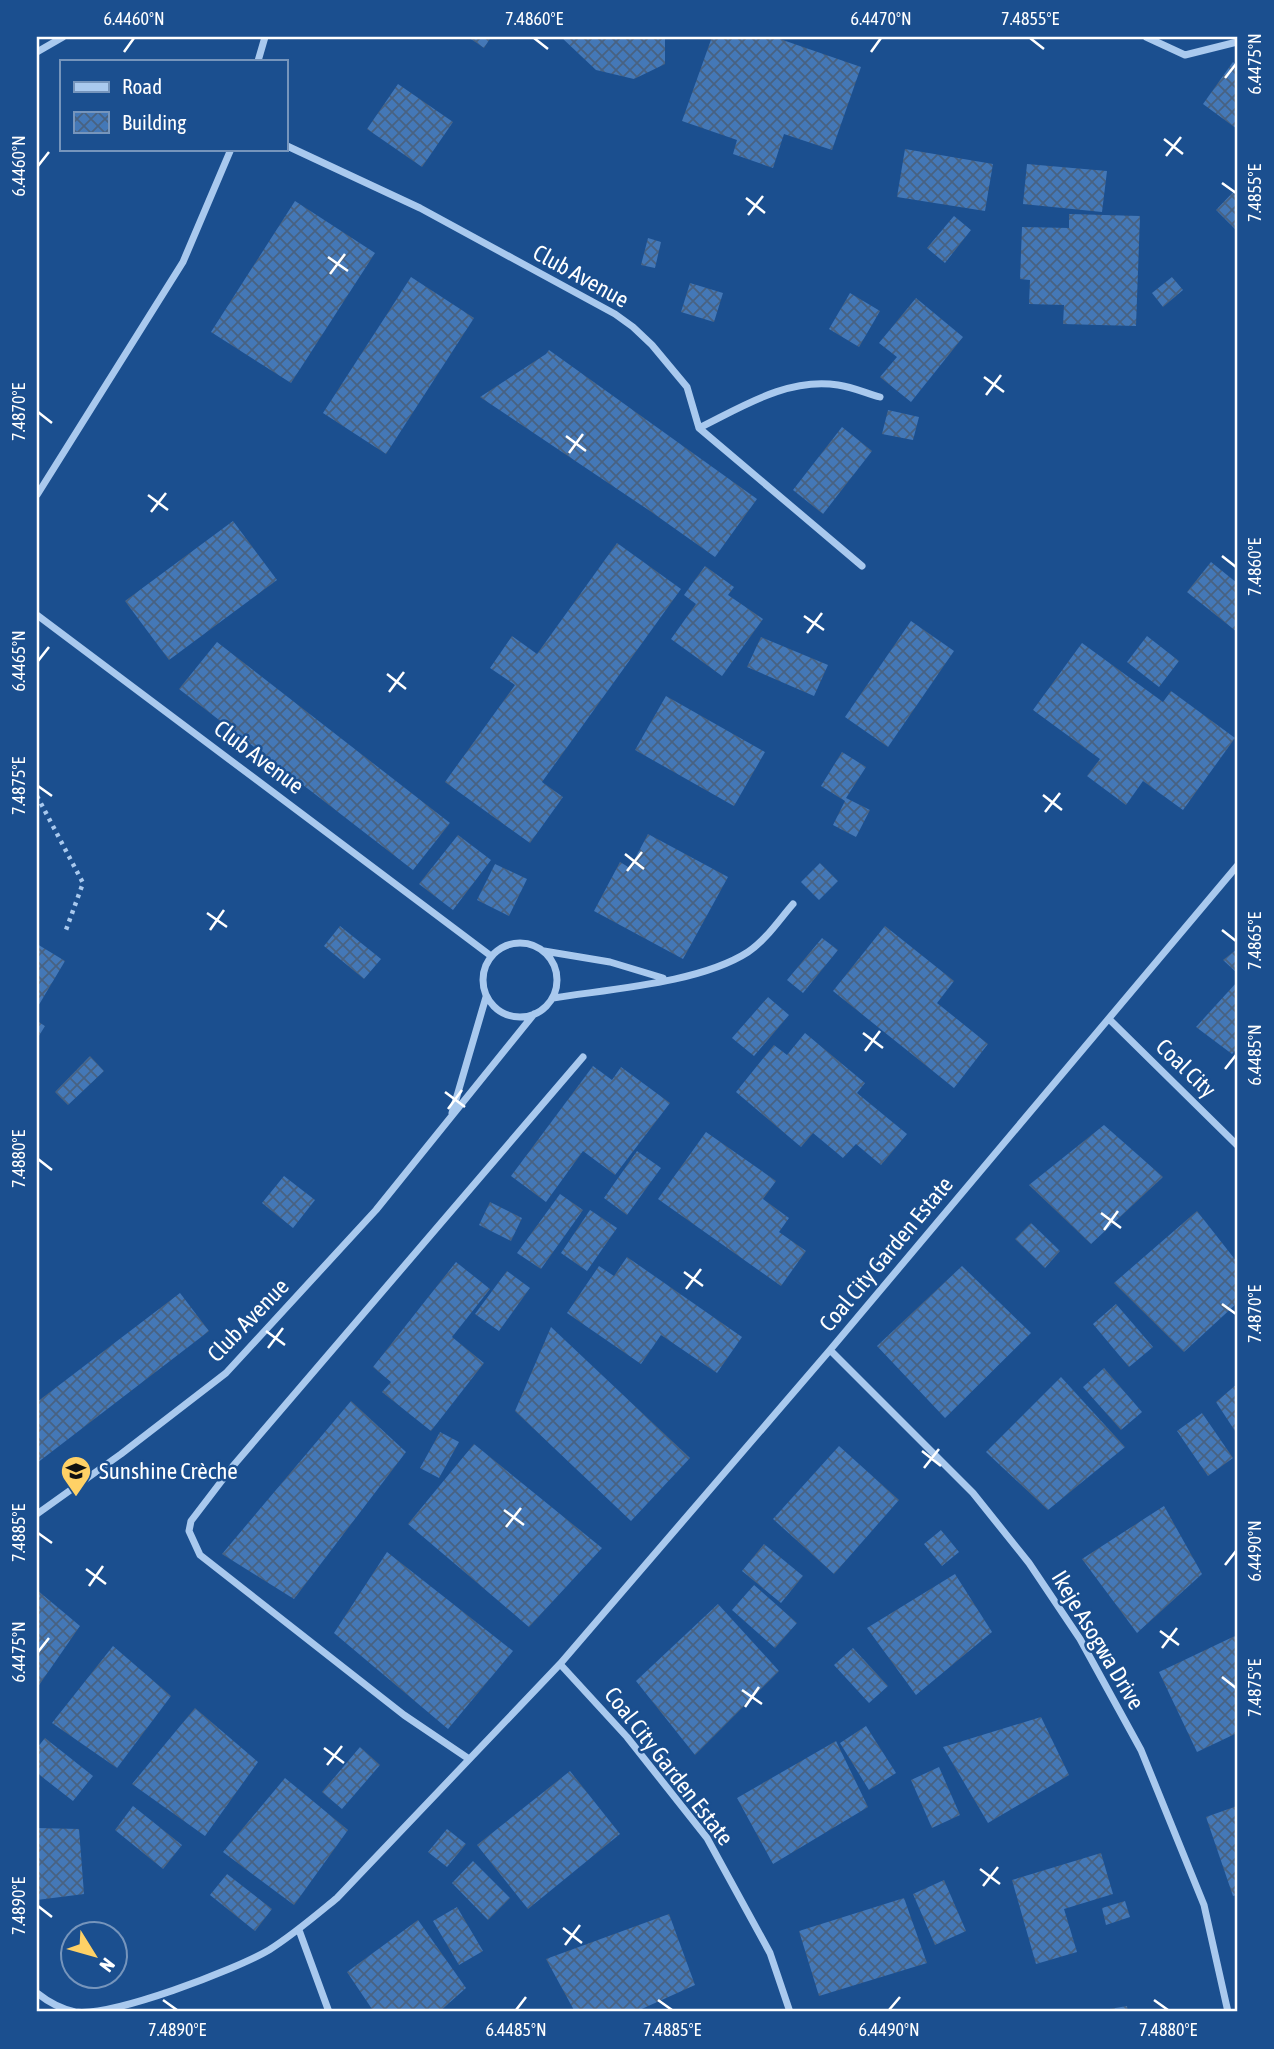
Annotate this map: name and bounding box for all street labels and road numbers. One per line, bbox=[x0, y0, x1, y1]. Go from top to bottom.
street label: Club Avenue bbox=[529, 239, 633, 313]
street label: Club Avenue bbox=[209, 715, 309, 799]
street label: Coal City bbox=[1151, 1033, 1221, 1103]
street label: Coal City Garden Estate bbox=[814, 1172, 958, 1336]
street label: Club Avenue bbox=[202, 1273, 294, 1367]
street label: Ikeje Asogwa Drive bbox=[1046, 1566, 1150, 1714]
street label: Coal City Garden Estate bbox=[599, 1682, 739, 1850]

